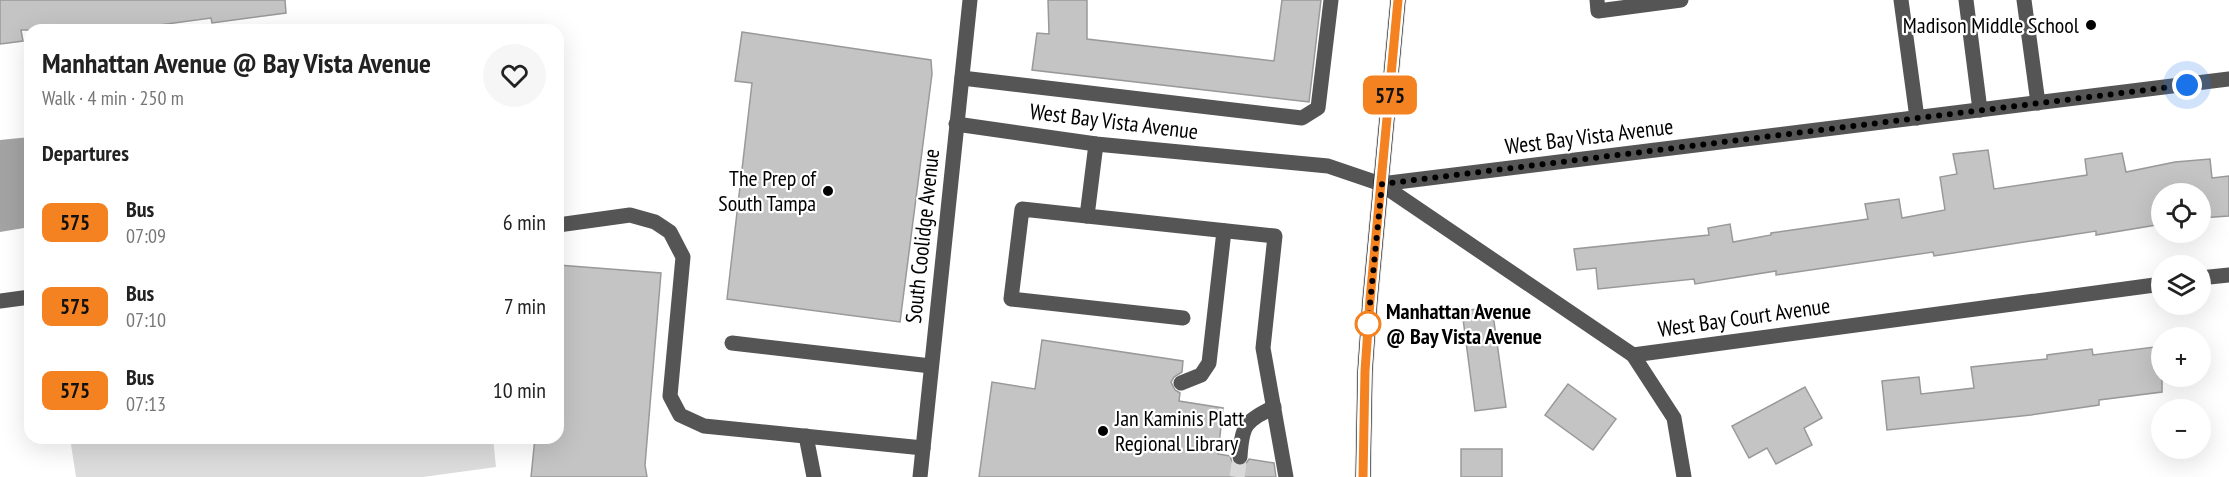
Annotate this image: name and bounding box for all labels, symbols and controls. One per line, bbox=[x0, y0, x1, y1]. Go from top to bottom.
place label: Madison Middle School bbox=[1903, 11, 2080, 39]
marker: Madison Middle School bbox=[2084, 18, 2098, 32]
text: Manhattan Avenue @ Bay Vista Avenue bbox=[42, 44, 431, 81]
button: heart bbox=[483, 44, 546, 107]
your location bbox=[2172, 70, 2202, 100]
line badge: 575 bbox=[1356, 76, 1424, 115]
text: 575 bbox=[1375, 82, 1405, 109]
text: Walk · 4 min · 250 m bbox=[42, 85, 184, 111]
street label: West Bay Vista Avenue bbox=[1028, 97, 1200, 145]
street label: West Bay Vista Avenue bbox=[1503, 112, 1675, 160]
text: Departures bbox=[42, 139, 129, 167]
street label: South Coolidge Avenue bbox=[899, 147, 945, 325]
place label: The Prep of South Tampa bbox=[718, 164, 817, 217]
map controls bbox=[2151, 183, 2211, 459]
button: locate bbox=[2151, 183, 2211, 243]
marker: The Prep of South Tampa bbox=[821, 184, 835, 198]
text: Bus bbox=[126, 195, 154, 223]
text: 6 min bbox=[503, 208, 546, 236]
text: 575 bbox=[60, 209, 90, 236]
text: 07:09 bbox=[126, 223, 166, 249]
button: layers bbox=[2151, 255, 2211, 315]
text: Bus bbox=[126, 279, 154, 307]
street label: West Bay Court Avenue bbox=[1656, 291, 1832, 343]
text: 7 min bbox=[504, 292, 546, 320]
text: 575 bbox=[60, 293, 90, 320]
place label: Manhattan Avenue @ Bay Vista Avenue bbox=[1386, 297, 1542, 350]
text: 07:10 bbox=[126, 307, 166, 333]
marker: Manhattan Avenue @ Bay Vista Avenue bbox=[1355, 311, 1381, 337]
button: + bbox=[2151, 327, 2211, 387]
text: Bus bbox=[126, 363, 154, 391]
text: 10 min bbox=[493, 376, 546, 404]
text: 575 bbox=[60, 377, 90, 404]
text: 07:13 bbox=[126, 391, 166, 417]
button: − bbox=[2151, 399, 2211, 459]
place label: Jan Kaminis Platt Regional Library bbox=[1114, 404, 1244, 457]
marker: Jan Kaminis Platt Regional Library bbox=[1096, 424, 1110, 438]

